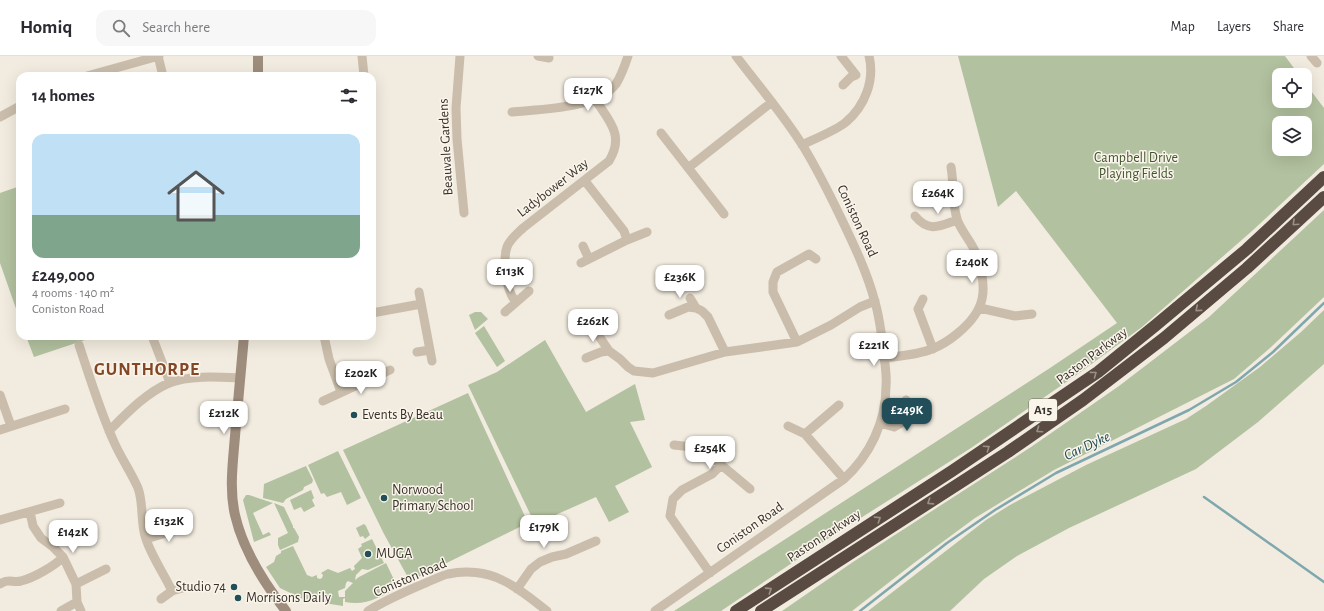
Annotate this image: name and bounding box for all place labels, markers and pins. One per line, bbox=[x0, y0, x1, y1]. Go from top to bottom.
pin: £127K bbox=[560, 78, 616, 112]
pin: £264K bbox=[910, 181, 966, 215]
pin: £240K bbox=[944, 250, 1000, 284]
pin: £113K bbox=[482, 259, 538, 293]
pin: £236K bbox=[652, 265, 708, 299]
pin: £262K bbox=[565, 309, 621, 343]
pin: £221K bbox=[846, 333, 902, 367]
pin: £202K bbox=[333, 361, 389, 395]
pin: £249K bbox=[879, 398, 935, 432]
pin: £212K bbox=[196, 401, 252, 435]
place label: Events By Beau bbox=[362, 408, 443, 422]
marker: Events By Beau bbox=[349, 410, 359, 420]
pin: £254K bbox=[682, 436, 738, 470]
place label: Norwood Primary School bbox=[392, 483, 474, 513]
marker: Norwood Primary School bbox=[379, 493, 389, 503]
pin: £132K bbox=[141, 509, 197, 543]
pin: £179K bbox=[516, 515, 572, 549]
pin: £142K bbox=[45, 520, 101, 554]
place label: MUGA bbox=[376, 547, 412, 561]
marker: MUGA bbox=[363, 549, 373, 559]
place label: Studio 74 bbox=[175, 580, 226, 594]
marker: Studio 74 bbox=[229, 582, 239, 592]
place label: Morrisons Daily bbox=[246, 591, 331, 605]
marker: Morrisons Daily bbox=[233, 593, 243, 603]

